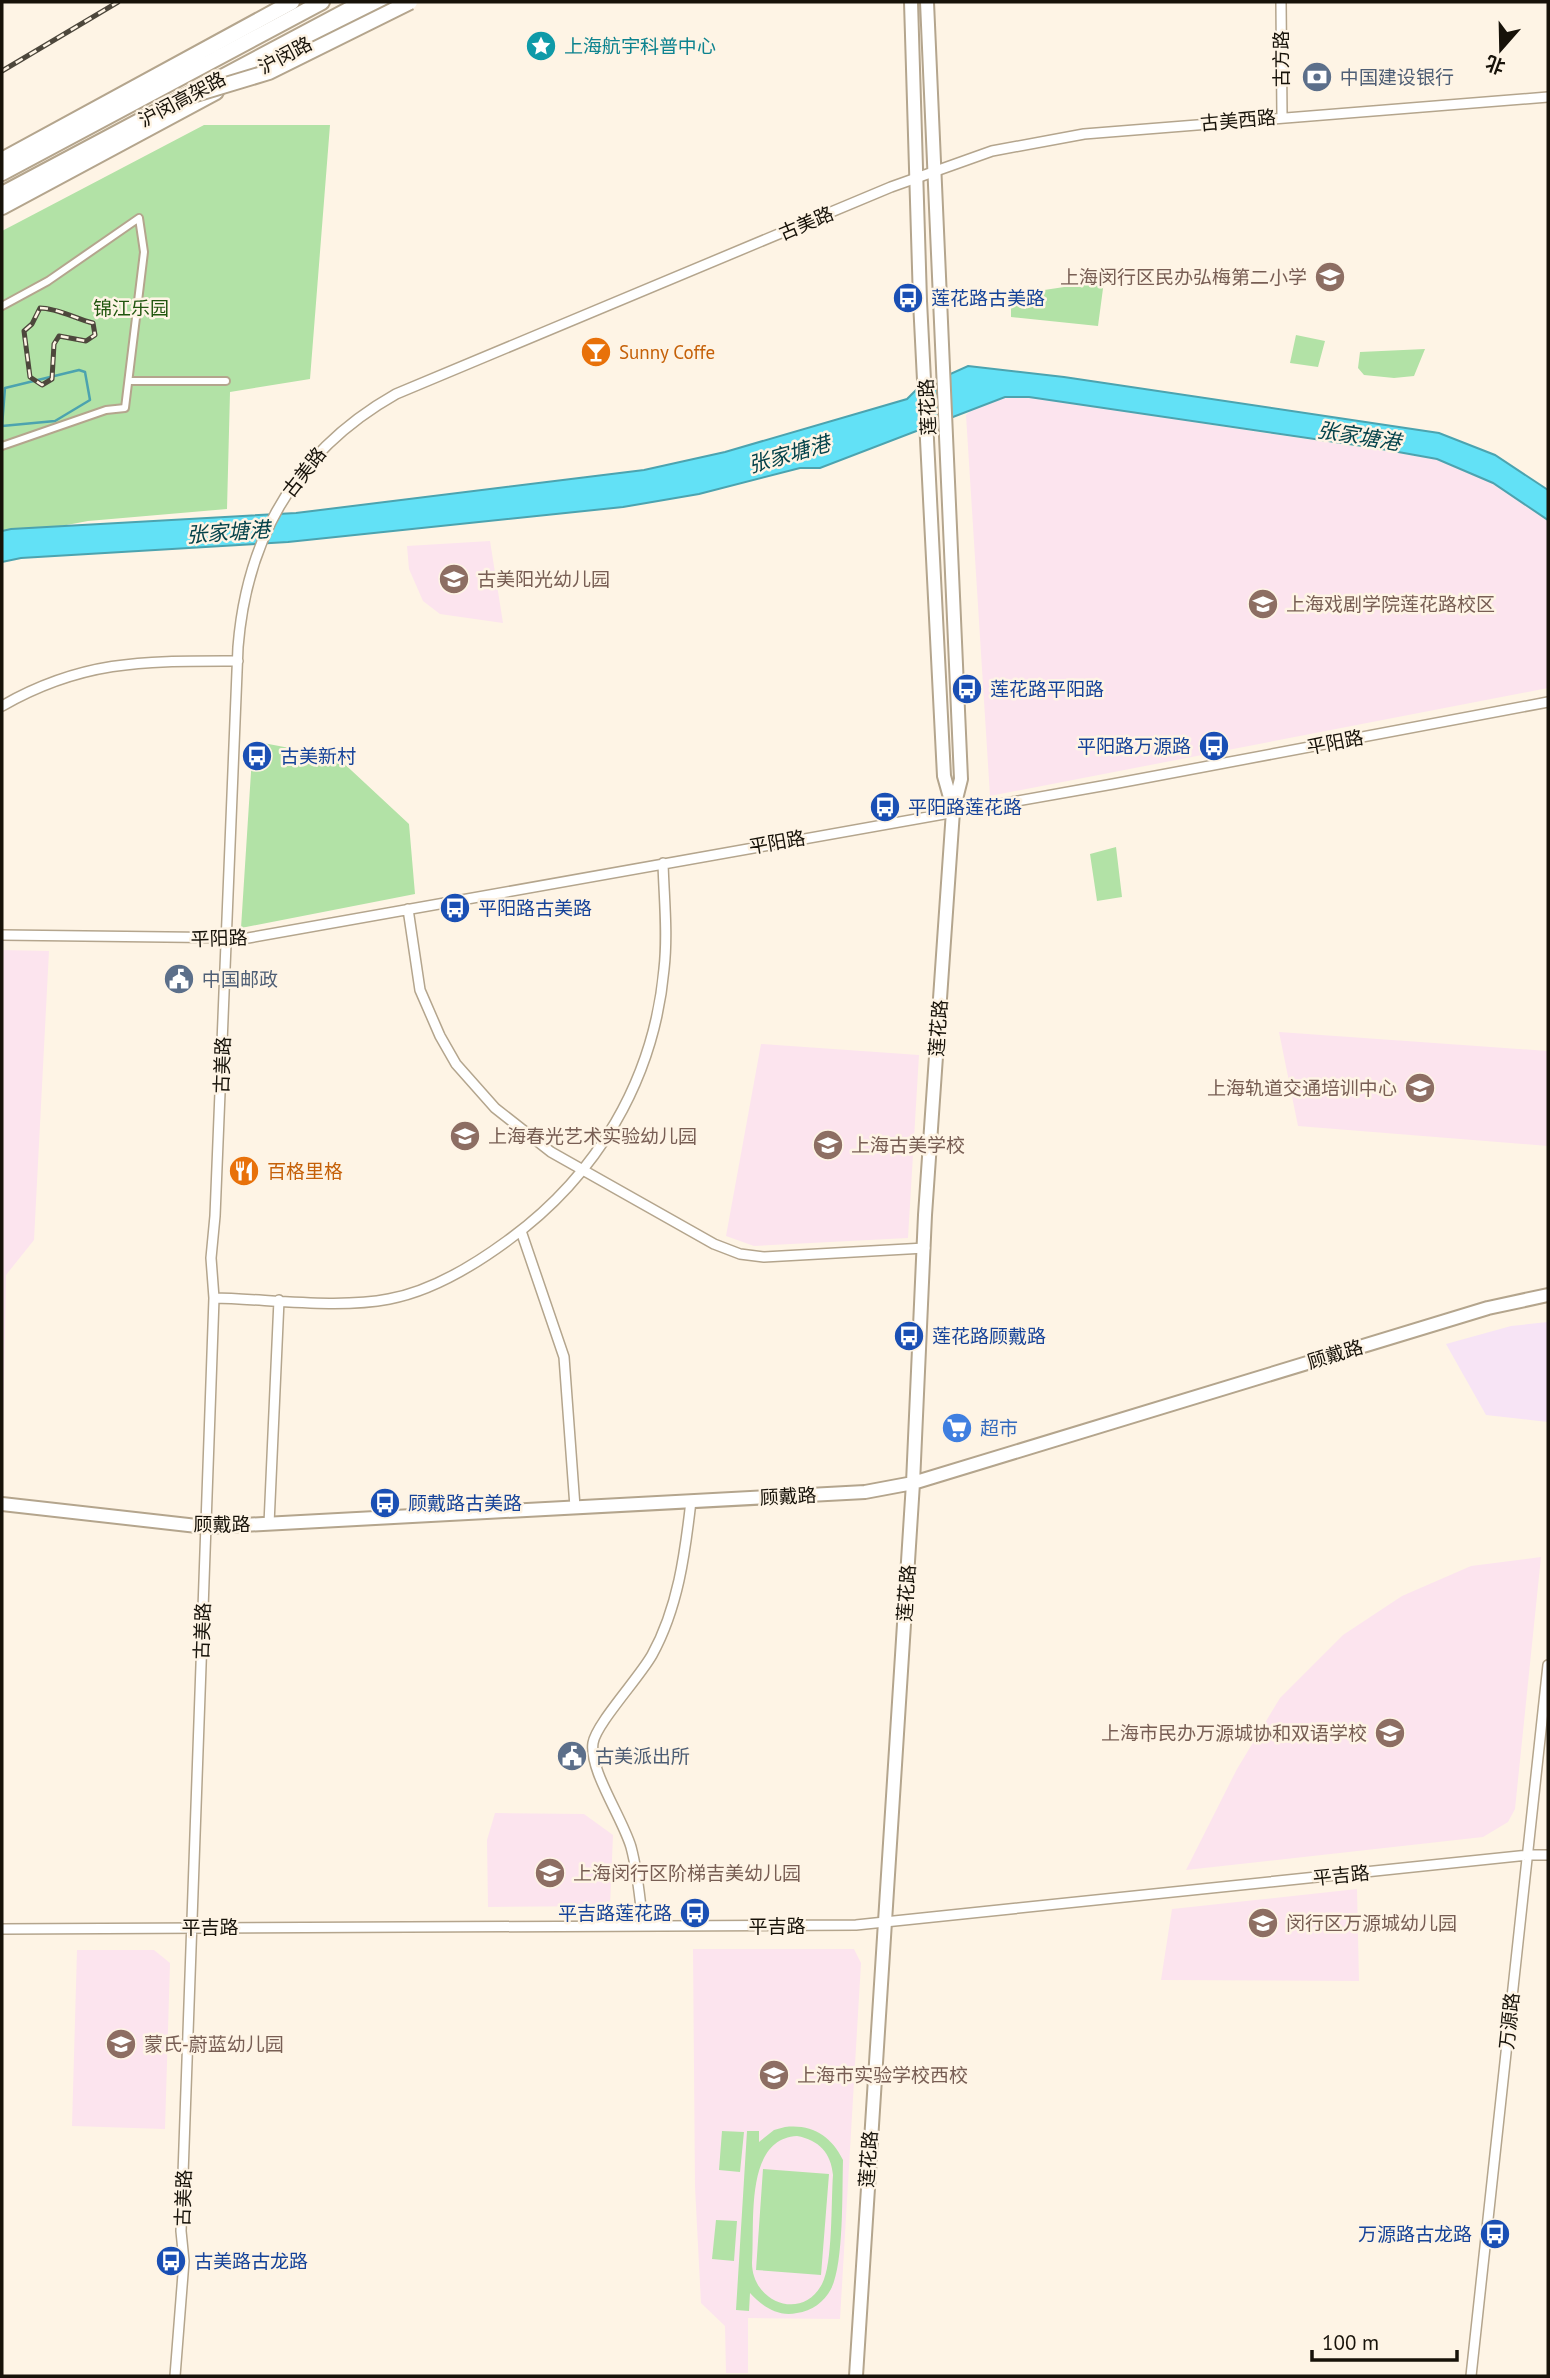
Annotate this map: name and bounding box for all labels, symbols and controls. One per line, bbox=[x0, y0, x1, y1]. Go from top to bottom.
north arrow bbox=[1466, 14, 1536, 84]
place icon: 上海航宇科普中心 bbox=[524, 29, 558, 63]
street label: 古方路 bbox=[1269, 30, 1293, 88]
street label: 沪闵路 bbox=[254, 31, 316, 79]
place label: 上海航宇科普中心 bbox=[564, 34, 716, 58]
text: 北 bbox=[1482, 50, 1508, 80]
bank icon: 中国建设银行 bbox=[1300, 60, 1334, 94]
place label: 中国建设银行 bbox=[1340, 65, 1454, 89]
street label: 沪闵高架路 bbox=[134, 66, 230, 132]
street label: 古美西路 bbox=[1199, 105, 1277, 135]
street label: 古美路 bbox=[775, 201, 837, 245]
school or university icon: 上海闵行区民办弘梅第二小学 bbox=[1313, 260, 1347, 294]
place label: 上海闵行区民办弘梅第二小学 bbox=[1060, 265, 1307, 289]
bus stop icon: 莲花路古美路 bbox=[891, 281, 925, 315]
place label: 莲花路古美路 bbox=[931, 286, 1045, 310]
park label: 锦江乐园 bbox=[93, 296, 169, 320]
bar icon: Sunny Coffe bbox=[579, 335, 613, 369]
place label: Sunny Coffe bbox=[619, 340, 715, 364]
street label: 莲花路 bbox=[914, 378, 940, 436]
water label: 张家塘港 bbox=[1315, 416, 1406, 456]
water label: 张家塘港 bbox=[745, 429, 836, 479]
street label: 古美路 bbox=[277, 442, 331, 502]
water label: 张家塘港 bbox=[185, 515, 274, 548]
school or university icon: 古美阳光幼儿园 bbox=[437, 562, 471, 596]
place label: 古美阳光幼儿园 bbox=[477, 567, 610, 591]
school or university icon: 上海戏剧学院莲花路校区 bbox=[1246, 587, 1280, 621]
place label: 上海戏剧学院莲花路校区 bbox=[1286, 592, 1495, 616]
bus stop icon: 莲花路平阳路 bbox=[950, 672, 984, 706]
place label: 莲花路平阳路 bbox=[990, 677, 1104, 701]
street label: 平阳路 bbox=[1305, 725, 1365, 759]
bus stop icon: 平阳路万源路 bbox=[1197, 729, 1231, 763]
place label: 平阳路万源路 bbox=[1077, 734, 1191, 758]
bus stop icon: 古美新村 bbox=[240, 739, 274, 773]
place label: 古美新村 bbox=[280, 744, 356, 768]
bus stop icon: 平阳路莲花路 bbox=[868, 790, 902, 824]
place label: 平阳路莲花路 bbox=[908, 795, 1022, 819]
street label: 平阳路 bbox=[747, 825, 807, 859]
bus stop icon: 平阳路古美路 bbox=[438, 891, 472, 925]
place label: 平阳路古美路 bbox=[478, 896, 592, 920]
street label: 平阳路 bbox=[190, 925, 248, 951]
public building icon: 中国邮政 bbox=[162, 962, 196, 996]
place label: 中国邮政 bbox=[202, 967, 278, 991]
street label: 莲花路 bbox=[924, 999, 952, 1057]
street label: 古美路 bbox=[209, 1036, 235, 1094]
school or university icon: 上海轨道交通培训中心 bbox=[1403, 1071, 1437, 1105]
place label: 上海轨道交通培训中心 bbox=[1207, 1076, 1397, 1100]
school or university icon: 上海春光艺术实验幼儿园 bbox=[448, 1119, 482, 1153]
place label: 上海春光艺术实验幼儿园 bbox=[488, 1124, 697, 1148]
school or university icon: 上海古美学校 bbox=[811, 1128, 845, 1162]
place label: 上海古美学校 bbox=[851, 1133, 965, 1157]
restaurant icon: 百格里格 bbox=[227, 1154, 261, 1188]
place label: 百格里格 bbox=[267, 1159, 343, 1183]
bus stop icon: 莲花路顾戴路 bbox=[892, 1319, 926, 1353]
place label: 莲花路顾戴路 bbox=[932, 1324, 1046, 1348]
street label: 顾戴路 bbox=[1304, 1334, 1366, 1374]
supermarket icon: 超市 bbox=[940, 1411, 974, 1445]
place label: 超市 bbox=[980, 1416, 1018, 1440]
street label: 顾戴路 bbox=[759, 1483, 817, 1509]
bus stop icon: 顾戴路古美路 bbox=[368, 1486, 402, 1520]
place label: 顾戴路古美路 bbox=[408, 1491, 522, 1515]
street label: 顾戴路 bbox=[193, 1512, 251, 1536]
street label: 莲花路 bbox=[892, 1564, 920, 1622]
street label: 古美路 bbox=[189, 1602, 215, 1660]
school or university icon: 上海市民办万源城协和双语学校 bbox=[1373, 1716, 1407, 1750]
place label: 上海市民办万源城协和双语学校 bbox=[1101, 1721, 1367, 1745]
public building icon: 古美派出所 bbox=[555, 1739, 589, 1773]
place label: 古美派出所 bbox=[595, 1744, 690, 1768]
school or university icon: 上海闵行区阶梯吉美幼儿园 bbox=[533, 1856, 567, 1890]
street label: 平吉路 bbox=[1311, 1860, 1371, 1890]
place label: 上海闵行区阶梯吉美幼儿园 bbox=[573, 1861, 801, 1885]
bus stop icon: 平吉路莲花路 bbox=[678, 1896, 712, 1930]
place label: 平吉路莲花路 bbox=[558, 1901, 672, 1925]
school or university icon: 闵行区万源城幼儿园 bbox=[1246, 1906, 1280, 1940]
place label: 闵行区万源城幼儿园 bbox=[1286, 1911, 1457, 1935]
street label: 平吉路 bbox=[748, 1914, 806, 1938]
street label: 平吉路 bbox=[181, 1915, 239, 1939]
street label: 万源路 bbox=[1494, 1991, 1524, 2051]
school or university icon: 蒙氏-蔚蓝幼儿园 bbox=[104, 2027, 138, 2061]
place label: 蒙氏-蔚蓝幼儿园 bbox=[144, 2032, 284, 2056]
school or university icon: 上海市实验学校西校 bbox=[757, 2058, 791, 2092]
place label: 上海市实验学校西校 bbox=[797, 2063, 968, 2087]
street label: 莲花路 bbox=[854, 2130, 882, 2188]
street label: 古美路 bbox=[170, 2169, 196, 2227]
bus stop icon: 万源路古龙路 bbox=[1478, 2217, 1512, 2251]
place label: 万源路古龙路 bbox=[1358, 2222, 1472, 2246]
bus stop icon: 古美路古龙路 bbox=[154, 2244, 188, 2278]
place label: 古美路古龙路 bbox=[194, 2249, 308, 2273]
scale bar bbox=[1312, 2318, 1457, 2362]
text: 100 m bbox=[1322, 2329, 1379, 2356]

